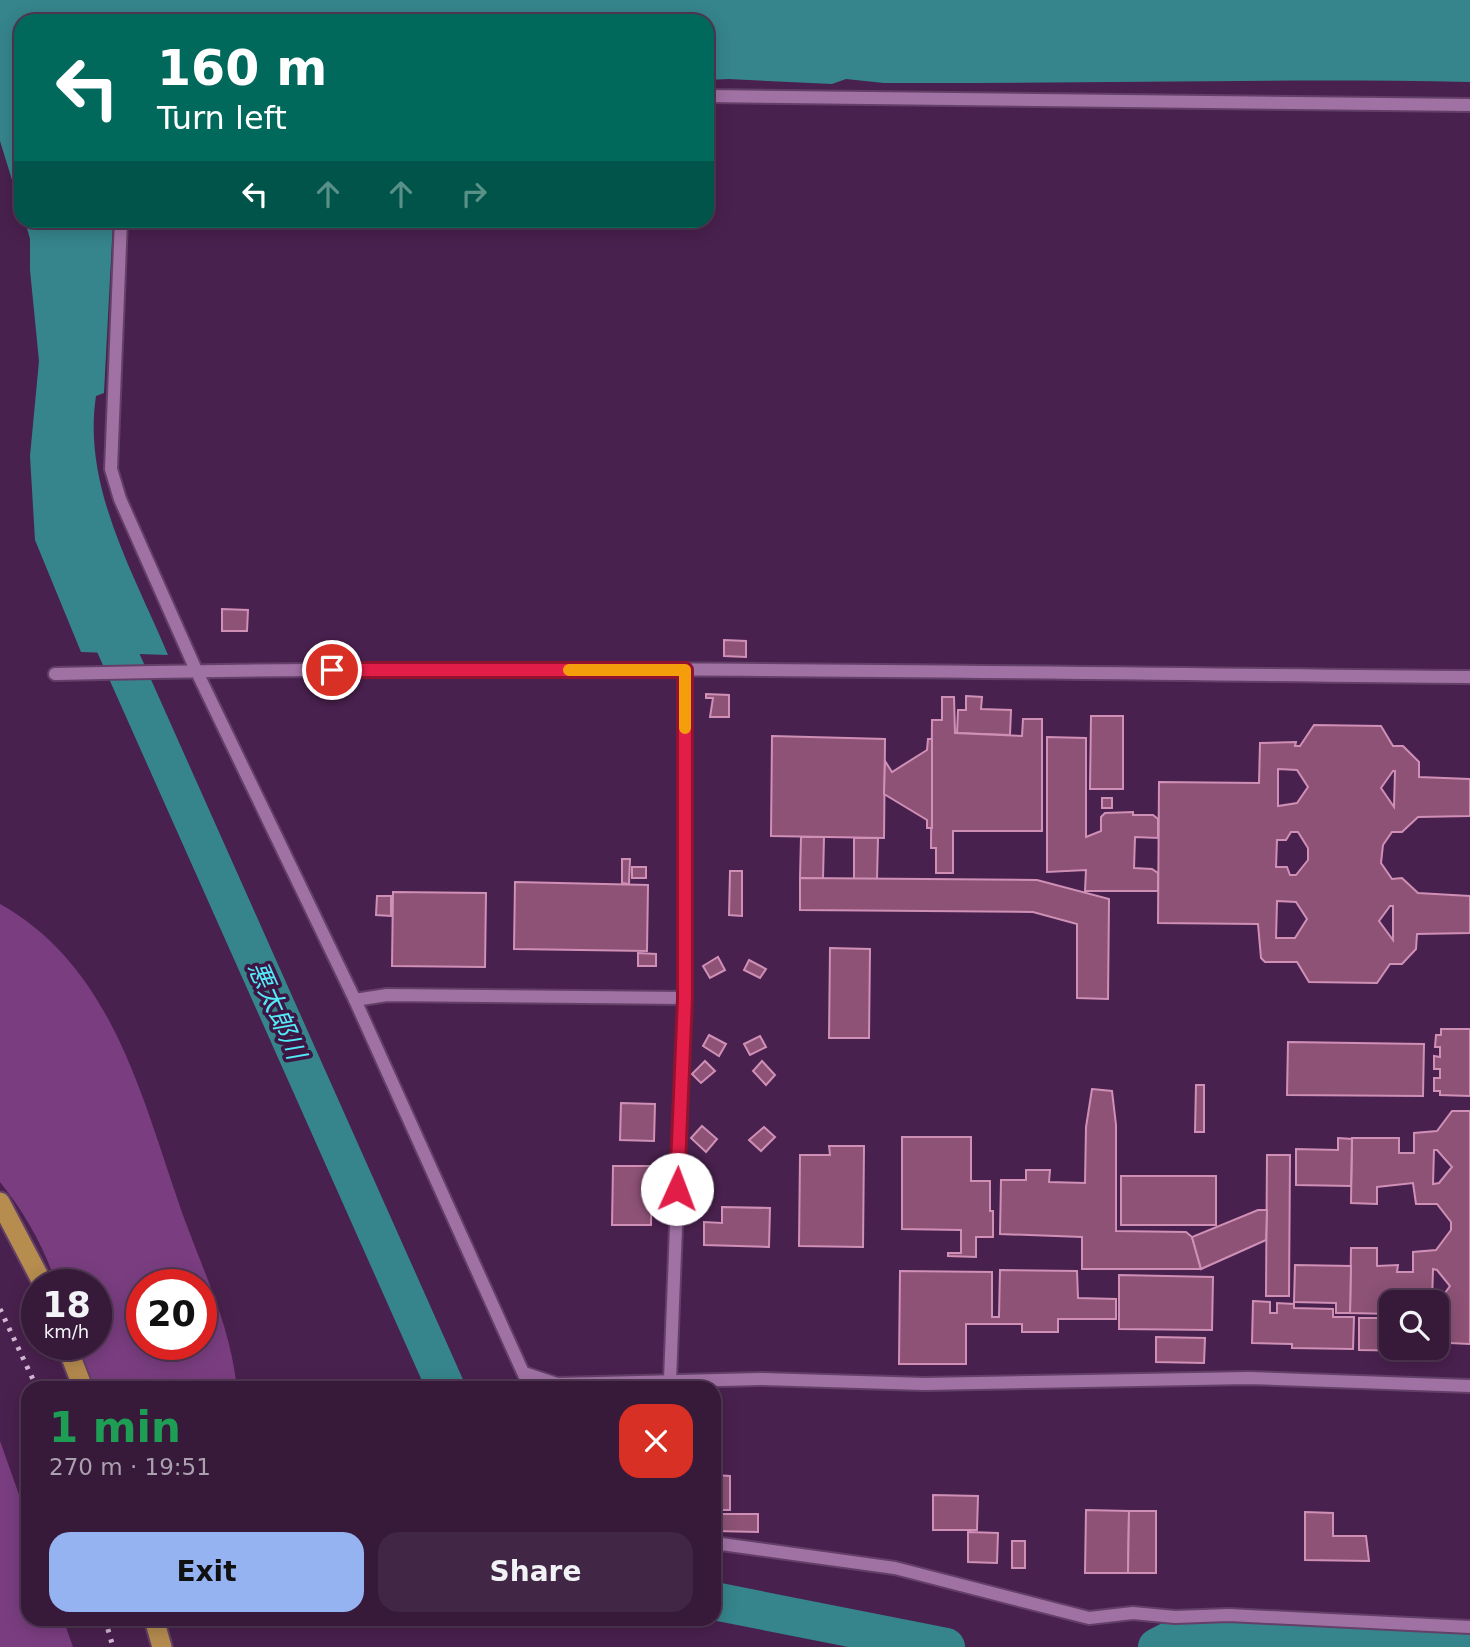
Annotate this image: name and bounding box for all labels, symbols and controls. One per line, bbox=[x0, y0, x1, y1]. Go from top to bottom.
text: 160 m bbox=[157, 40, 327, 97]
icon: left bbox=[42, 42, 133, 133]
text: Turn left bbox=[157, 99, 287, 137]
icon: left bbox=[236, 175, 274, 213]
icon: ahead bbox=[309, 175, 347, 213]
icon: ahead bbox=[382, 175, 420, 213]
icon: right bbox=[455, 175, 493, 213]
pin bbox=[302, 640, 362, 700]
icon: arrive bbox=[313, 651, 351, 689]
water label: 悪太郎川 bbox=[242, 956, 313, 1066]
position arrow bbox=[640, 1152, 714, 1226]
speed limit sign: 20 bbox=[126, 1269, 217, 1360]
text: 18 bbox=[42, 1285, 91, 1325]
map controls bbox=[1379, 1290, 1449, 1360]
button: search bbox=[1379, 1290, 1449, 1360]
text: km/h bbox=[44, 1321, 89, 1342]
text: 1 min bbox=[49, 1403, 181, 1452]
button: close bbox=[619, 1404, 693, 1478]
text: 270 m · 19:51 bbox=[49, 1454, 211, 1480]
button: Exit bbox=[49, 1532, 364, 1612]
button: Share bbox=[378, 1532, 693, 1612]

